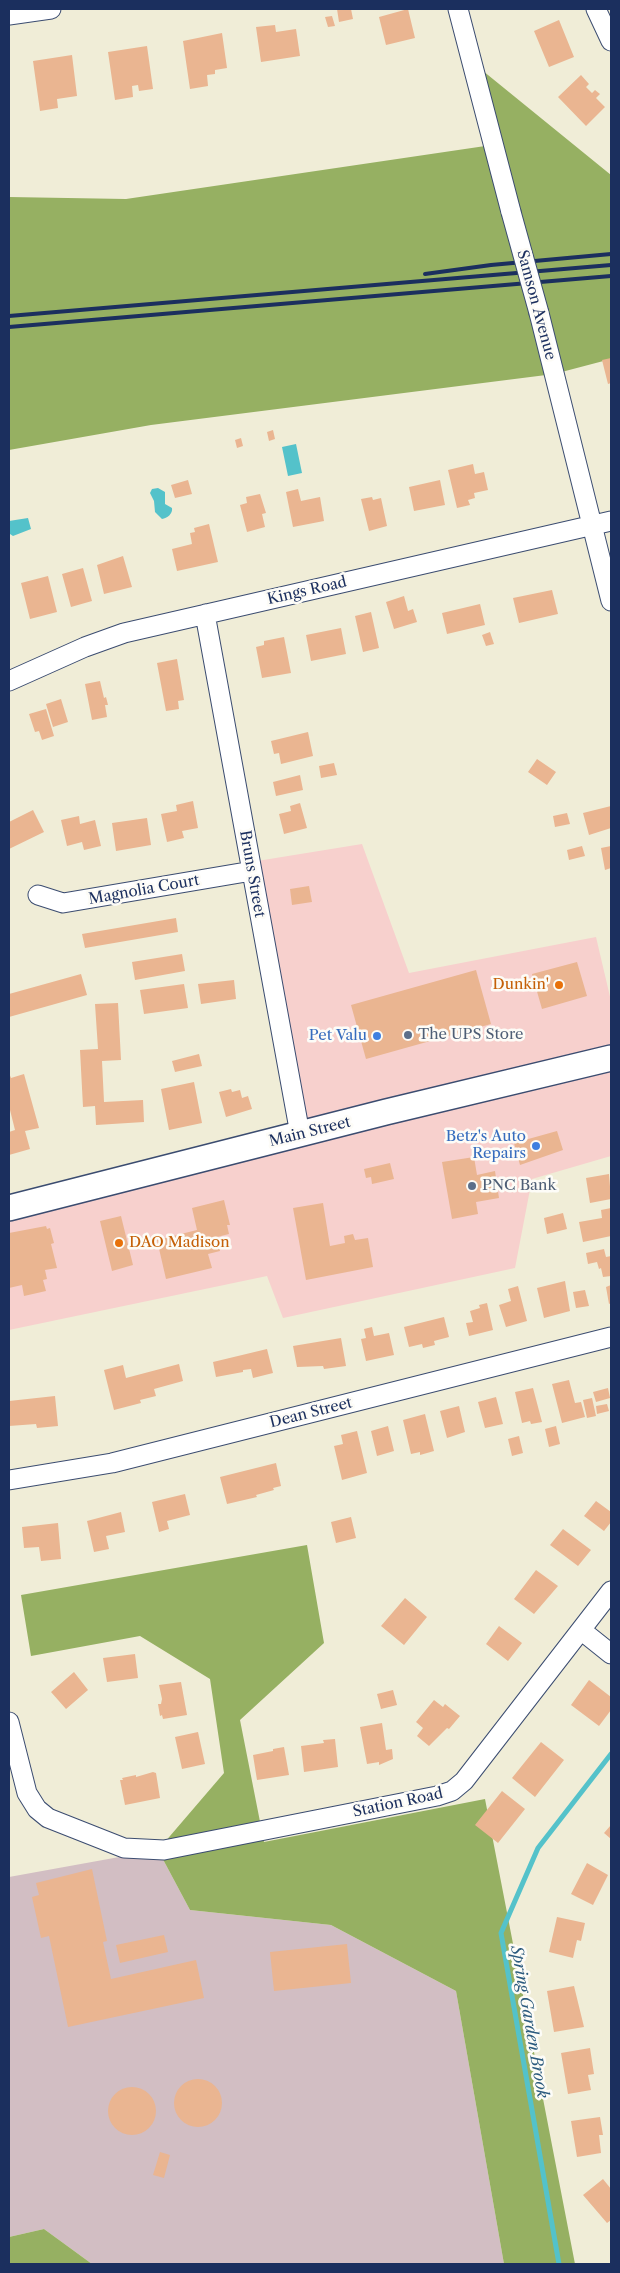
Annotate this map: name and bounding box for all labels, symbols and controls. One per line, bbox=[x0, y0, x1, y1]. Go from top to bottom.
street label: Samson Avenue bbox=[513, 248, 559, 362]
street label: Kings Road bbox=[265, 573, 349, 609]
street label: Bruns Street bbox=[235, 829, 269, 919]
street label: Magnolia Court bbox=[87, 871, 201, 909]
place label: Dunkin' bbox=[493, 976, 549, 994]
marker: Dunkin' bbox=[553, 979, 565, 991]
place label: The UPS Store bbox=[418, 1026, 523, 1044]
place label: Pet Valu bbox=[309, 1027, 367, 1045]
marker: The UPS Store bbox=[402, 1029, 414, 1041]
marker: Pet Valu bbox=[371, 1030, 383, 1042]
street label: Main Street bbox=[267, 1113, 353, 1151]
place label: Betz's Auto Repairs bbox=[446, 1128, 526, 1163]
marker: Betz's Auto Repairs bbox=[530, 1140, 542, 1152]
place label: PNC Bank bbox=[482, 1177, 556, 1195]
marker: PNC Bank bbox=[466, 1180, 478, 1192]
place label: DAO Madison bbox=[129, 1234, 230, 1252]
marker: DAO Madison bbox=[113, 1237, 125, 1249]
street label: Dean Street bbox=[268, 1394, 354, 1432]
street label: Station Road bbox=[351, 1785, 445, 1821]
water label: Spring Garden Brook bbox=[506, 1944, 552, 2100]

